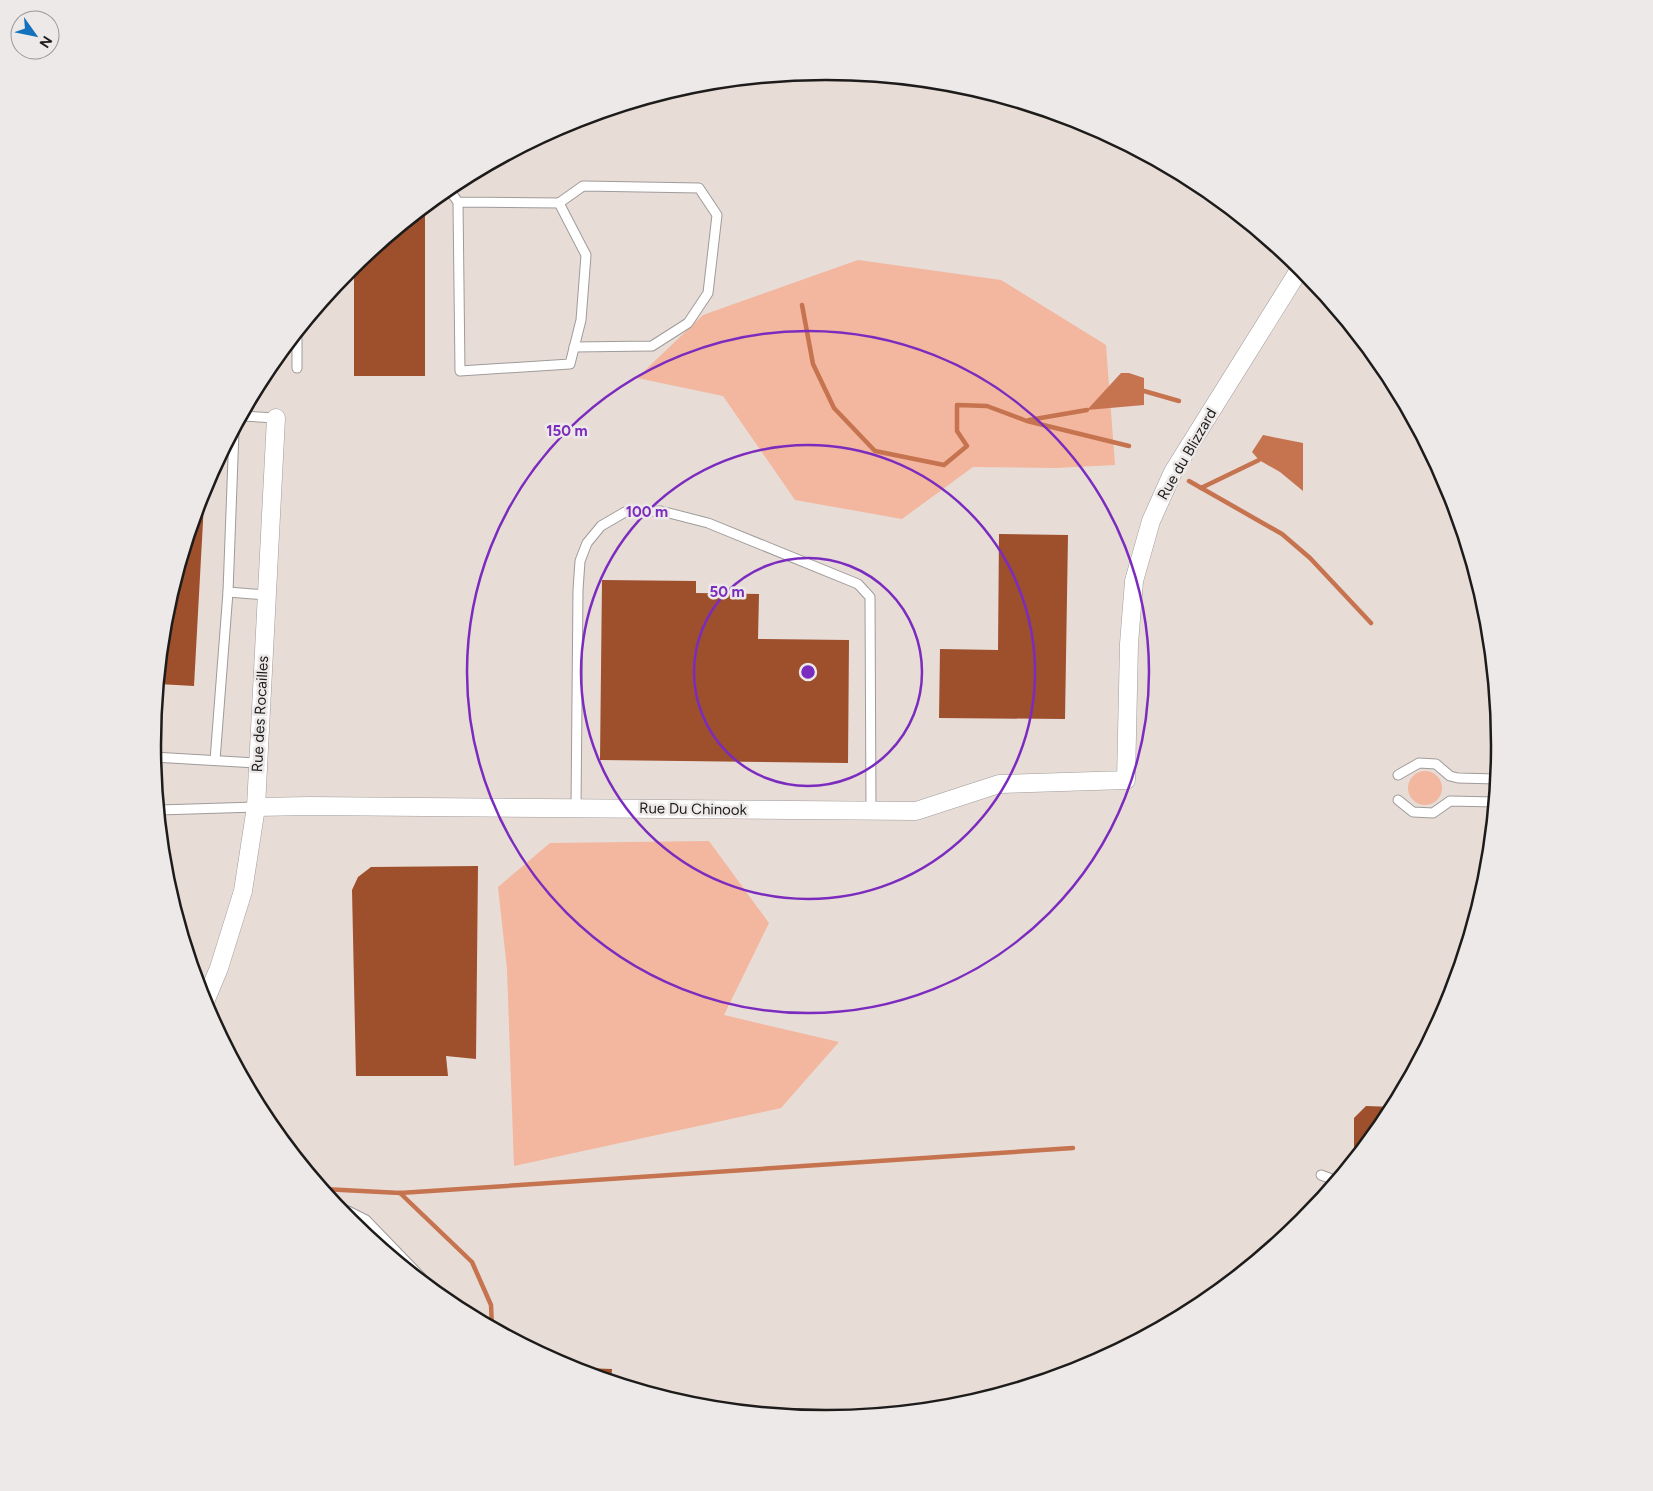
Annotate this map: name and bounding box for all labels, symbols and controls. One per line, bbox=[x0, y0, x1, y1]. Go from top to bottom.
north arrow bbox=[10, 10, 60, 60]
text: N bbox=[35, 33, 56, 51]
street label: Rue du Blizzard bbox=[1154, 405, 1220, 503]
text: 150 m bbox=[546, 422, 588, 440]
text: 100 m bbox=[626, 503, 668, 521]
text: 50 m bbox=[709, 583, 745, 601]
street label: Rue des Rocailles bbox=[248, 655, 272, 773]
centre of rings bbox=[799, 663, 817, 681]
street label: Rue Du Chinook bbox=[639, 799, 748, 819]

